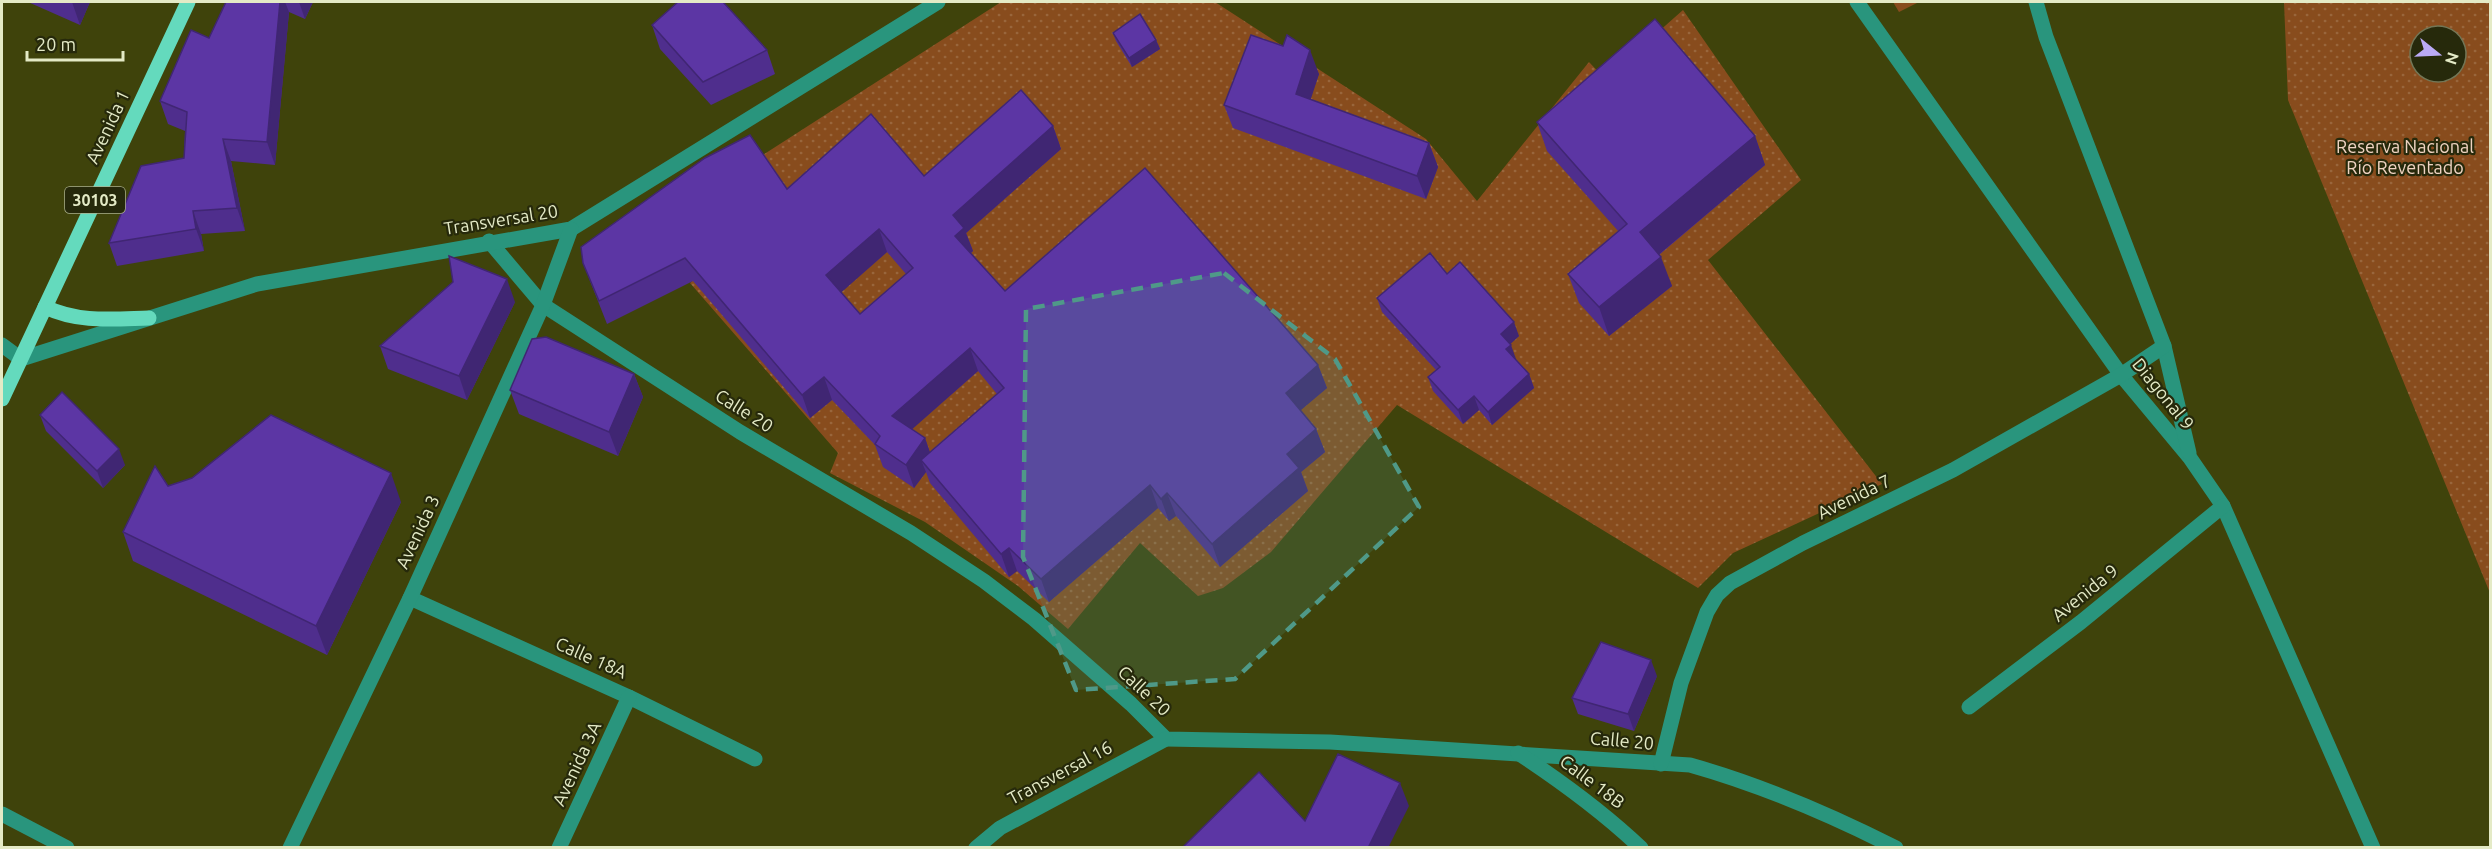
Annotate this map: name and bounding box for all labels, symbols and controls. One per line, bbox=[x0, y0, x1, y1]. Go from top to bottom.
scale bar bbox=[27, 24, 123, 62]
north arrow bbox=[2408, 24, 2468, 84]
text: 20 m bbox=[36, 34, 76, 54]
text: N bbox=[2442, 50, 2463, 67]
street label: Avenida 1 bbox=[81, 87, 133, 167]
park label: Reserva Nacional Río Reventado bbox=[2336, 136, 2474, 177]
road number: 30103 bbox=[65, 187, 125, 213]
street label: Transversal 20 bbox=[442, 200, 559, 238]
street label: Diagonal 9 bbox=[2129, 354, 2199, 433]
street label: Calle 20 bbox=[712, 385, 777, 436]
street label: Avenida 7 bbox=[1814, 470, 1893, 522]
street label: Avenida 3 bbox=[391, 492, 443, 572]
street label: Avenida 9 bbox=[2047, 560, 2121, 625]
street label: Calle 18A bbox=[553, 633, 630, 682]
street label: Calle 20 bbox=[1114, 661, 1175, 719]
street label: Avenida 3A bbox=[548, 718, 604, 809]
street label: Calle 20 bbox=[1589, 727, 1655, 753]
street label: Transversal 16 bbox=[1004, 736, 1115, 808]
street label: Calle 18B bbox=[1556, 750, 1629, 812]

